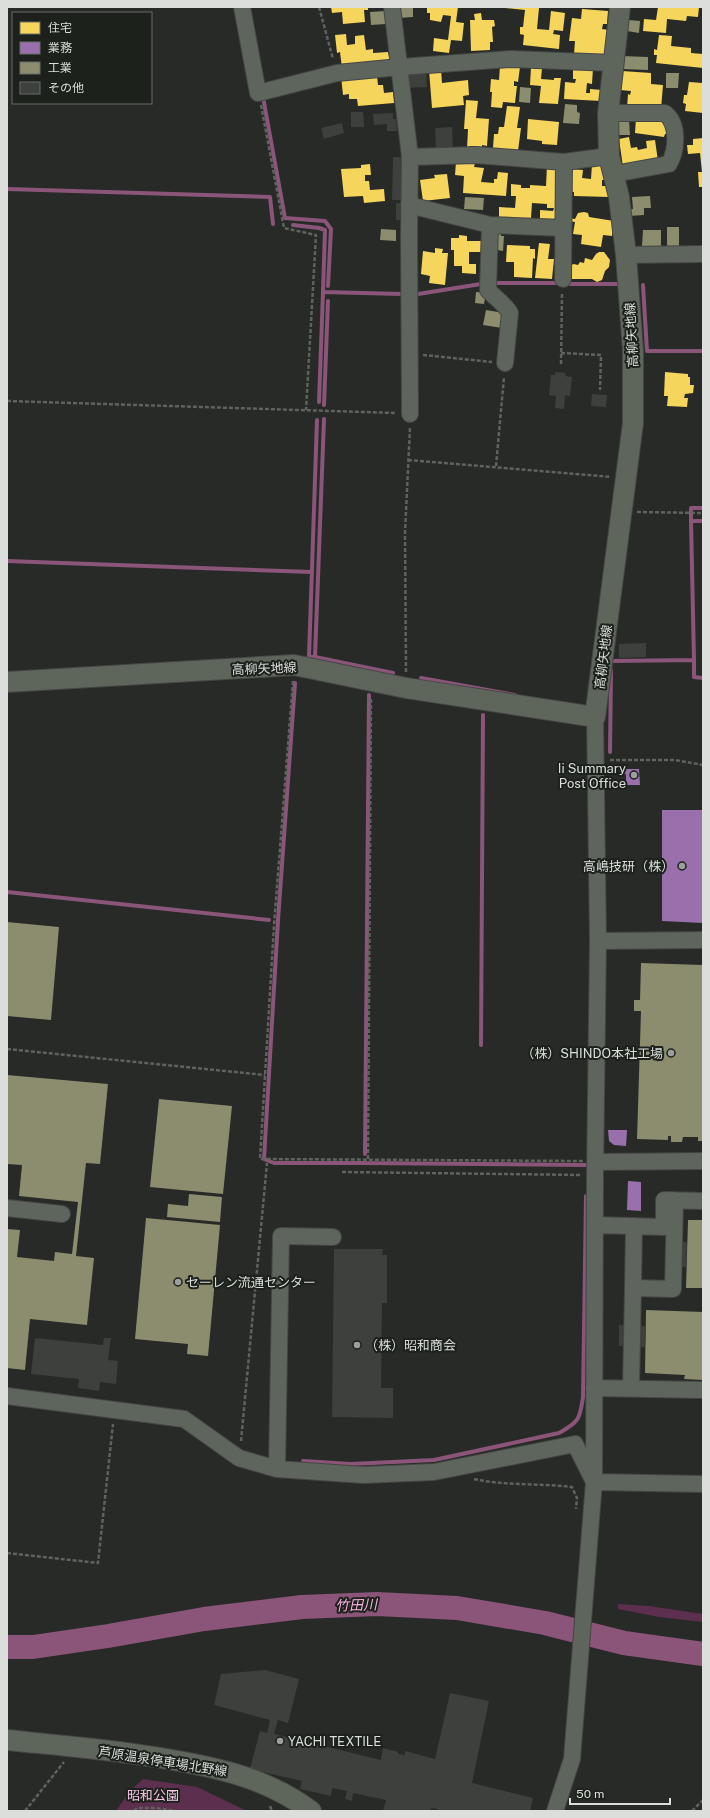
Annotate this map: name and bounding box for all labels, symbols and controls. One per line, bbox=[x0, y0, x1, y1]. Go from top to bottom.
legend bbox=[12, 12, 152, 104]
text: 住宅 bbox=[48, 21, 72, 35]
text: 業務 bbox=[48, 41, 72, 55]
text: 工業 bbox=[48, 61, 72, 75]
text: その他 bbox=[48, 81, 84, 95]
street label: 高柳矢地線 bbox=[622, 302, 641, 368]
street label: 高柳矢地線 bbox=[592, 624, 615, 690]
street label: 高柳矢地線 bbox=[231, 660, 297, 677]
place label: Ii Summary Post Office bbox=[558, 761, 626, 791]
marker: Ii Summary Post Office bbox=[629, 770, 639, 780]
place label: 高嶋技研（株） bbox=[583, 859, 674, 874]
marker: 高嶋技研（株） bbox=[677, 861, 687, 871]
place label: （株）SHINDO本社工場 bbox=[521, 1046, 663, 1061]
marker: （株）SHINDO本社工場 bbox=[666, 1048, 676, 1058]
place label: セーレン流通センター bbox=[186, 1275, 316, 1290]
marker: セーレン流通センター bbox=[173, 1277, 183, 1287]
place label: （株）昭和商会 bbox=[365, 1338, 456, 1353]
marker: （株）昭和商会 bbox=[352, 1340, 362, 1350]
water label: 竹田川 bbox=[335, 1596, 379, 1614]
place label: YACHI TEXTILE bbox=[288, 1734, 381, 1749]
marker: YACHI TEXTILE bbox=[275, 1736, 285, 1746]
street label: 芦原温泉停車場北野線 bbox=[98, 1744, 228, 1779]
scale bar bbox=[570, 1780, 670, 1806]
text: 50 m bbox=[576, 1787, 604, 1801]
park label: 昭和公園 bbox=[127, 1788, 179, 1803]

